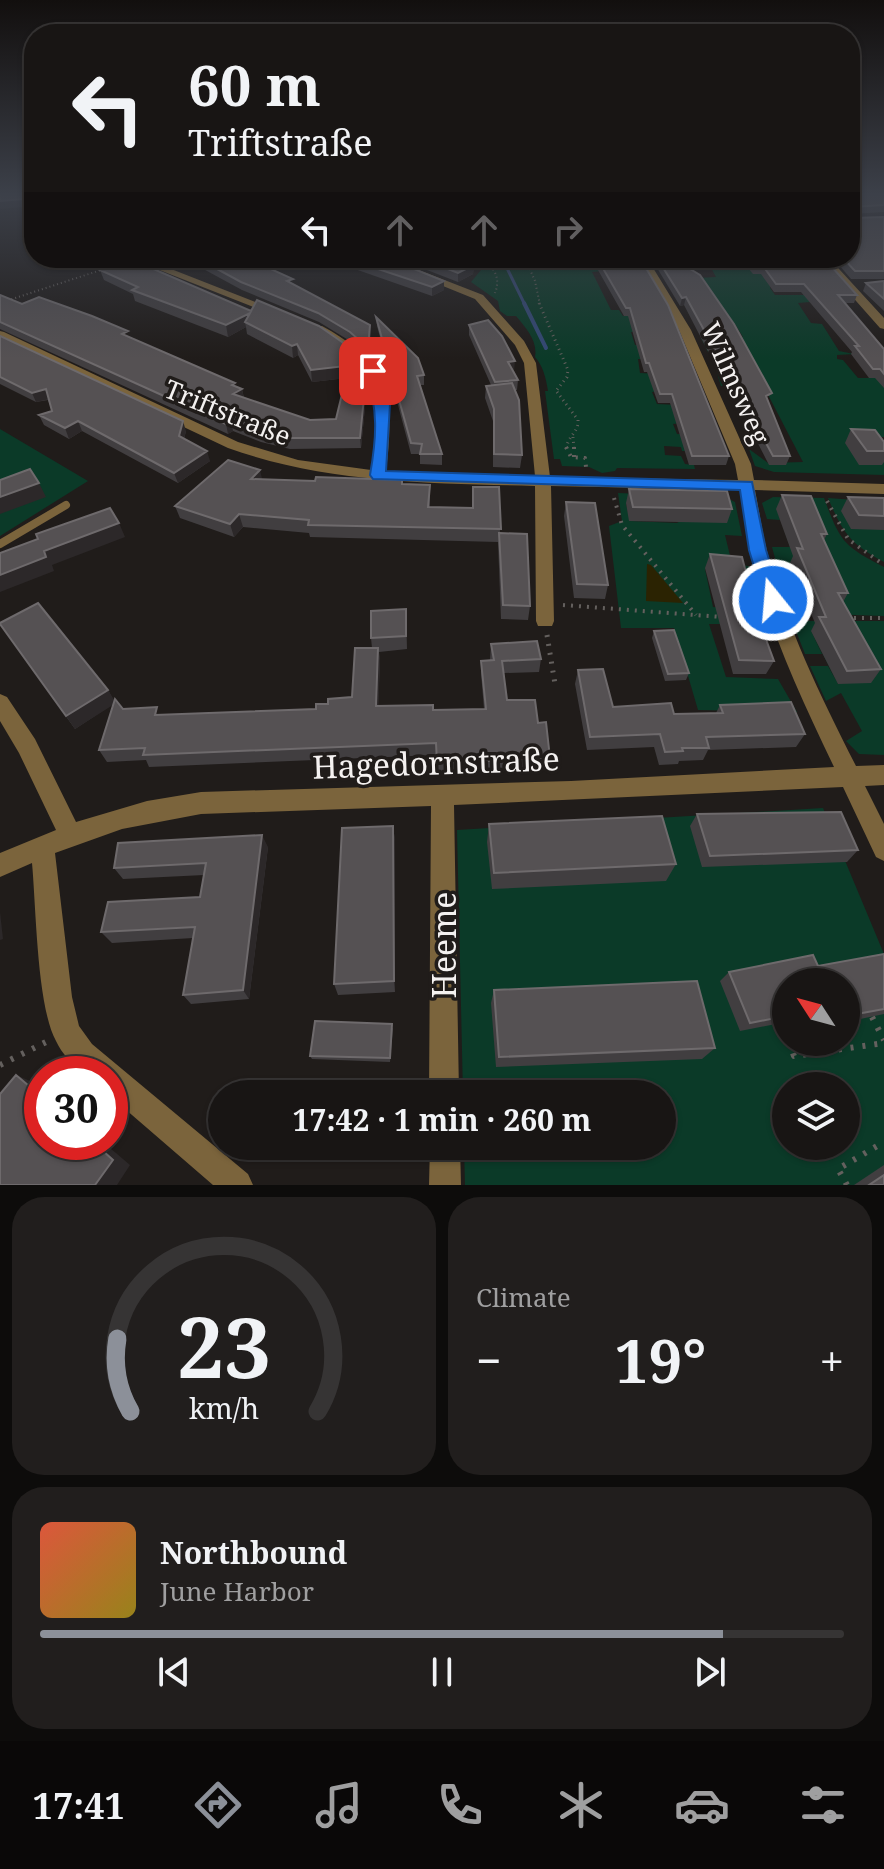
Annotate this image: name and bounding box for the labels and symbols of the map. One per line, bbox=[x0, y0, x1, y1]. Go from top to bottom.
street label: Wilmsweg bbox=[693, 316, 779, 450]
pin bbox=[339, 337, 407, 405]
street label: Triftstraße bbox=[159, 370, 297, 454]
position arrow bbox=[731, 558, 815, 642]
street label: Hagedornstraße bbox=[312, 736, 560, 788]
street label: Heeme bbox=[422, 892, 465, 998]
north arrow bbox=[772, 968, 860, 1056]
speed limit sign: 30 bbox=[24, 1056, 128, 1160]

